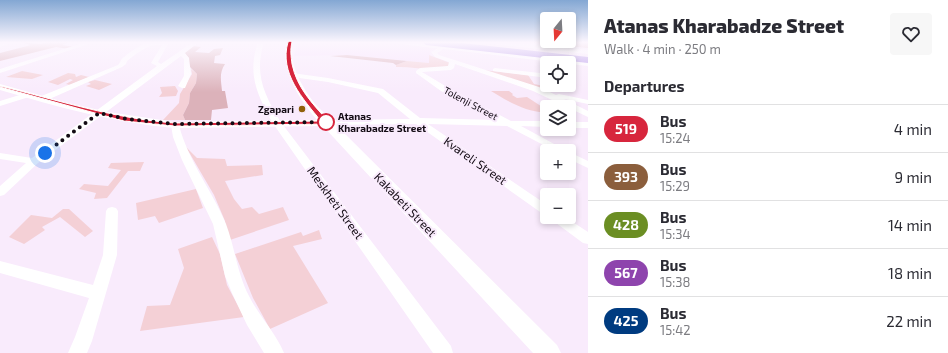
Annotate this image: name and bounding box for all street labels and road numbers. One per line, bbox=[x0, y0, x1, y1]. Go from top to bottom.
street label: Tolenji Street bbox=[442, 84, 500, 122]
street label: Kvareli Street bbox=[442, 133, 510, 187]
street label: Meskheti Street bbox=[305, 163, 367, 242]
street label: Kakabeti Street bbox=[372, 170, 440, 239]

